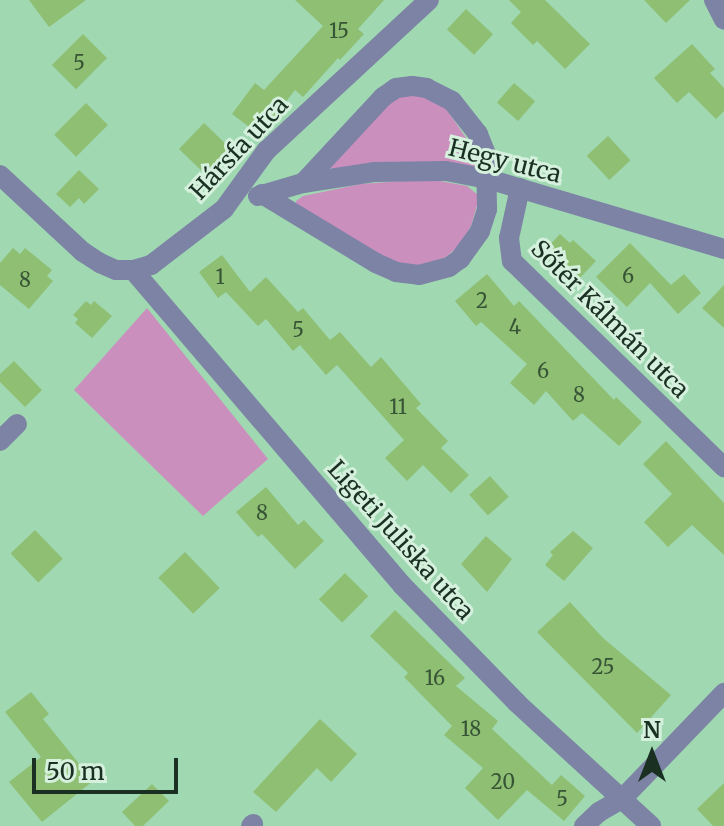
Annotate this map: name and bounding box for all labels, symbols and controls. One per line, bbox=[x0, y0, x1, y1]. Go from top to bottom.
house number: 15 bbox=[329, 18, 349, 42]
house number: 5 bbox=[73, 50, 85, 74]
street label: Hársfa utca bbox=[184, 90, 294, 206]
street label: Hegy utca bbox=[446, 133, 564, 189]
street label: Sőtér Kálmán utca bbox=[525, 234, 695, 404]
house number: 6 bbox=[622, 263, 634, 287]
house number: 1 bbox=[215, 264, 225, 288]
house number: 8 bbox=[19, 267, 31, 291]
house number: 2 bbox=[476, 288, 488, 312]
house number: 4 bbox=[509, 314, 521, 338]
house number: 5 bbox=[292, 317, 304, 341]
house number: 6 bbox=[537, 358, 549, 382]
house number: 8 bbox=[573, 382, 585, 406]
house number: 11 bbox=[389, 394, 407, 418]
street label: Ligeti Juliska utca bbox=[322, 455, 480, 625]
house number: 8 bbox=[256, 500, 268, 524]
house number: 25 bbox=[592, 654, 614, 678]
house number: 16 bbox=[425, 665, 445, 689]
north arrow bbox=[612, 714, 692, 794]
house number: 18 bbox=[461, 716, 481, 740]
text: N bbox=[643, 716, 661, 744]
scale bar bbox=[36, 742, 182, 792]
text: 50 m bbox=[46, 756, 105, 787]
house number: 20 bbox=[491, 769, 515, 793]
house number: 5 bbox=[556, 786, 568, 810]

